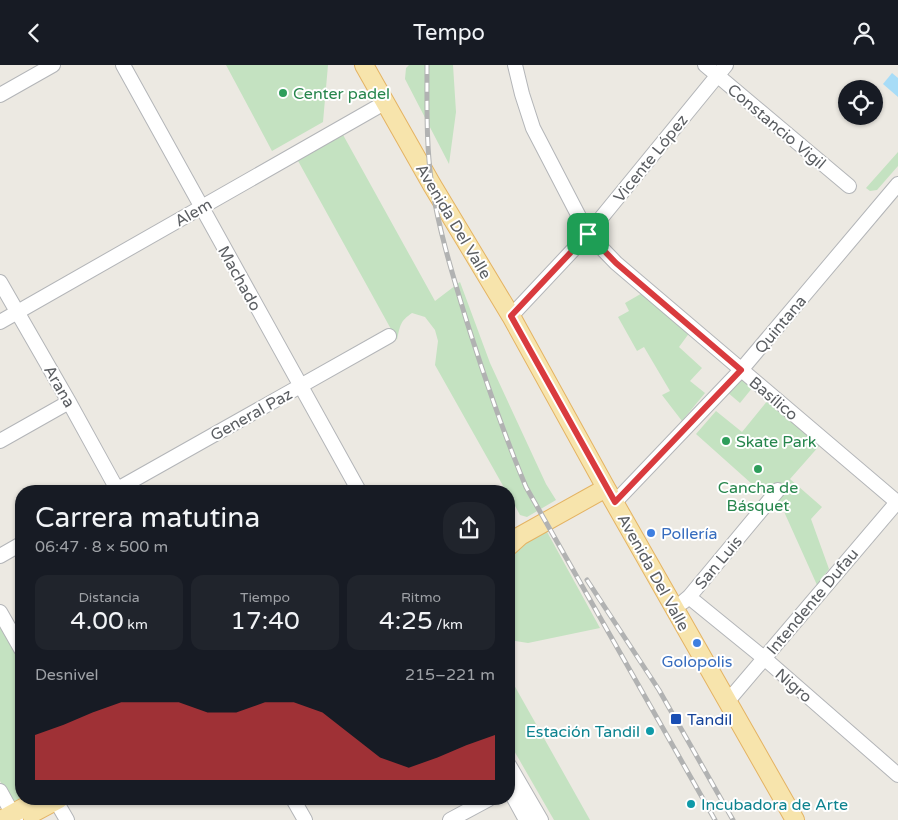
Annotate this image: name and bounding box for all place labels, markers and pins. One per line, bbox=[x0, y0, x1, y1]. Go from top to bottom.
place label: Center padel bbox=[293, 84, 390, 104]
marker: Center padel bbox=[277, 87, 289, 99]
pin bbox=[567, 213, 609, 255]
place label: Skate Park bbox=[736, 432, 817, 452]
marker: Skate Park bbox=[720, 435, 732, 447]
marker: Cancha de Básquet bbox=[752, 463, 764, 475]
place label: Cancha de Básquet bbox=[718, 478, 798, 516]
place label: Pollería bbox=[661, 524, 717, 544]
marker: Pollería bbox=[645, 527, 657, 539]
marker: Golopolis bbox=[691, 637, 703, 649]
place label: Golopolis bbox=[661, 652, 733, 672]
place label: Tandil bbox=[687, 710, 732, 730]
marker: Tandil bbox=[669, 712, 683, 726]
place label: Estación Tandil bbox=[526, 722, 640, 742]
marker: Estación Tandil bbox=[644, 725, 656, 737]
place label: Incubadora de Arte bbox=[701, 795, 848, 815]
marker: Incubadora de Arte bbox=[685, 798, 697, 810]

